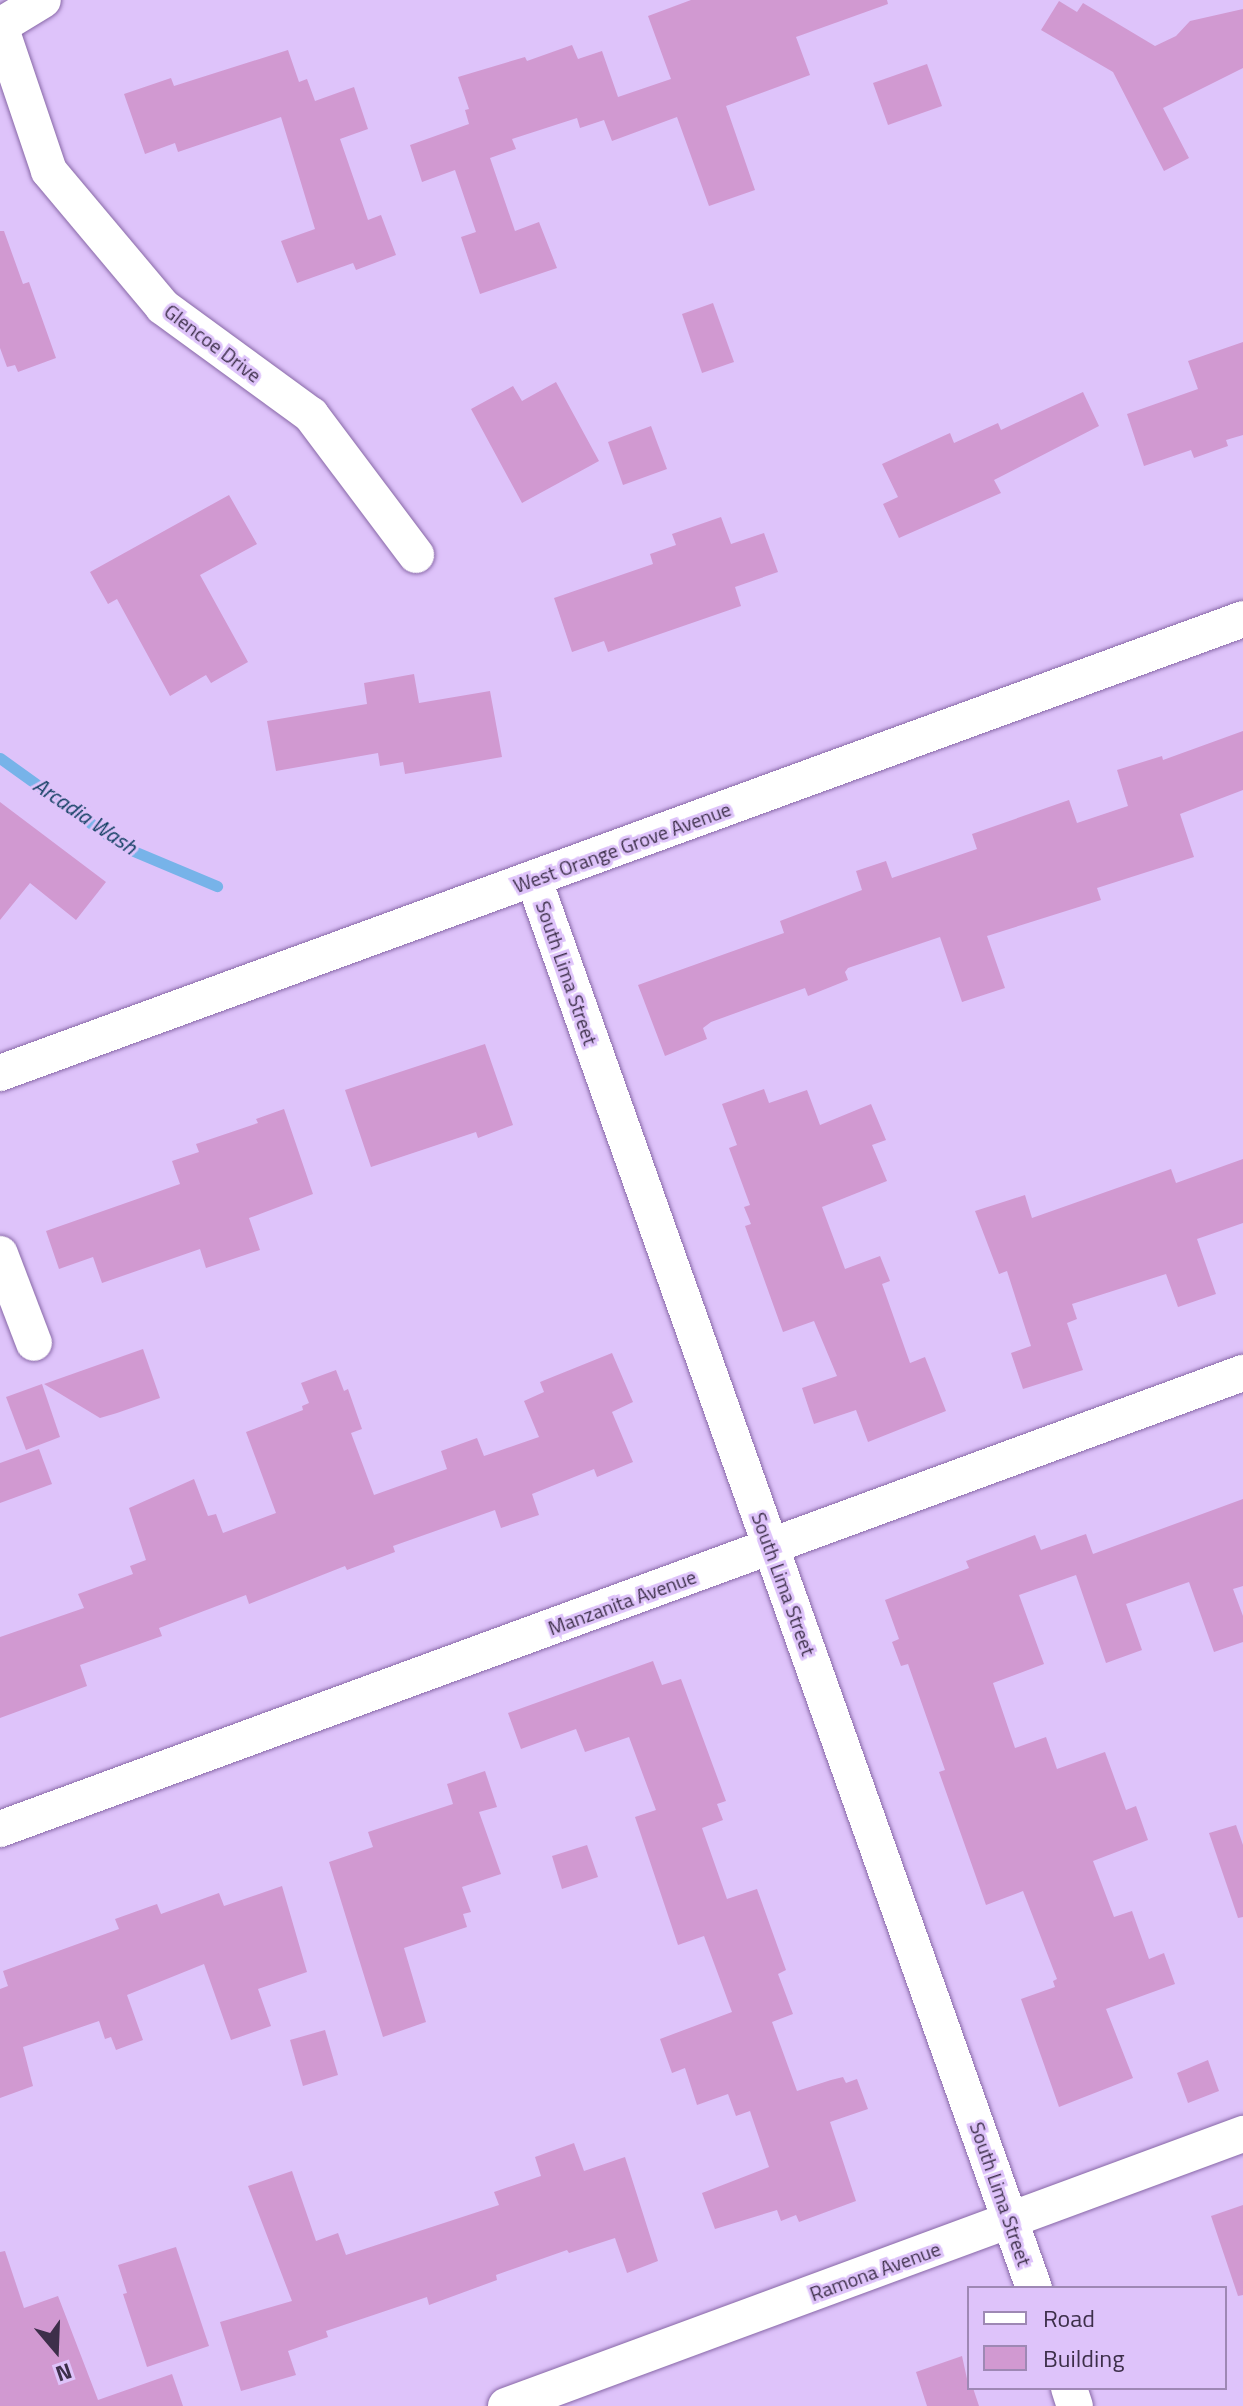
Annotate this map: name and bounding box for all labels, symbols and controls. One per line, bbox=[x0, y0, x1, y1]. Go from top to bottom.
street label: Glencoe Drive bbox=[160, 299, 266, 387]
water label: Arcadia Wash bbox=[28, 772, 142, 860]
street label: West Orange Grove Avenue bbox=[510, 796, 734, 898]
street label: South Lima Street bbox=[531, 898, 603, 1048]
street label: South Lima Street bbox=[747, 1509, 821, 1659]
street label: Manzanita Avenue bbox=[545, 1564, 699, 1640]
street label: South Lima Street bbox=[965, 2119, 1037, 2269]
street label: Ramona Avenue bbox=[806, 2236, 944, 2306]
legend bbox=[967, 2286, 1227, 2390]
text: Road bbox=[1043, 2300, 1095, 2336]
north arrow bbox=[16, 2310, 96, 2390]
text: Building bbox=[1043, 2340, 1125, 2376]
text: N bbox=[51, 2354, 77, 2391]

